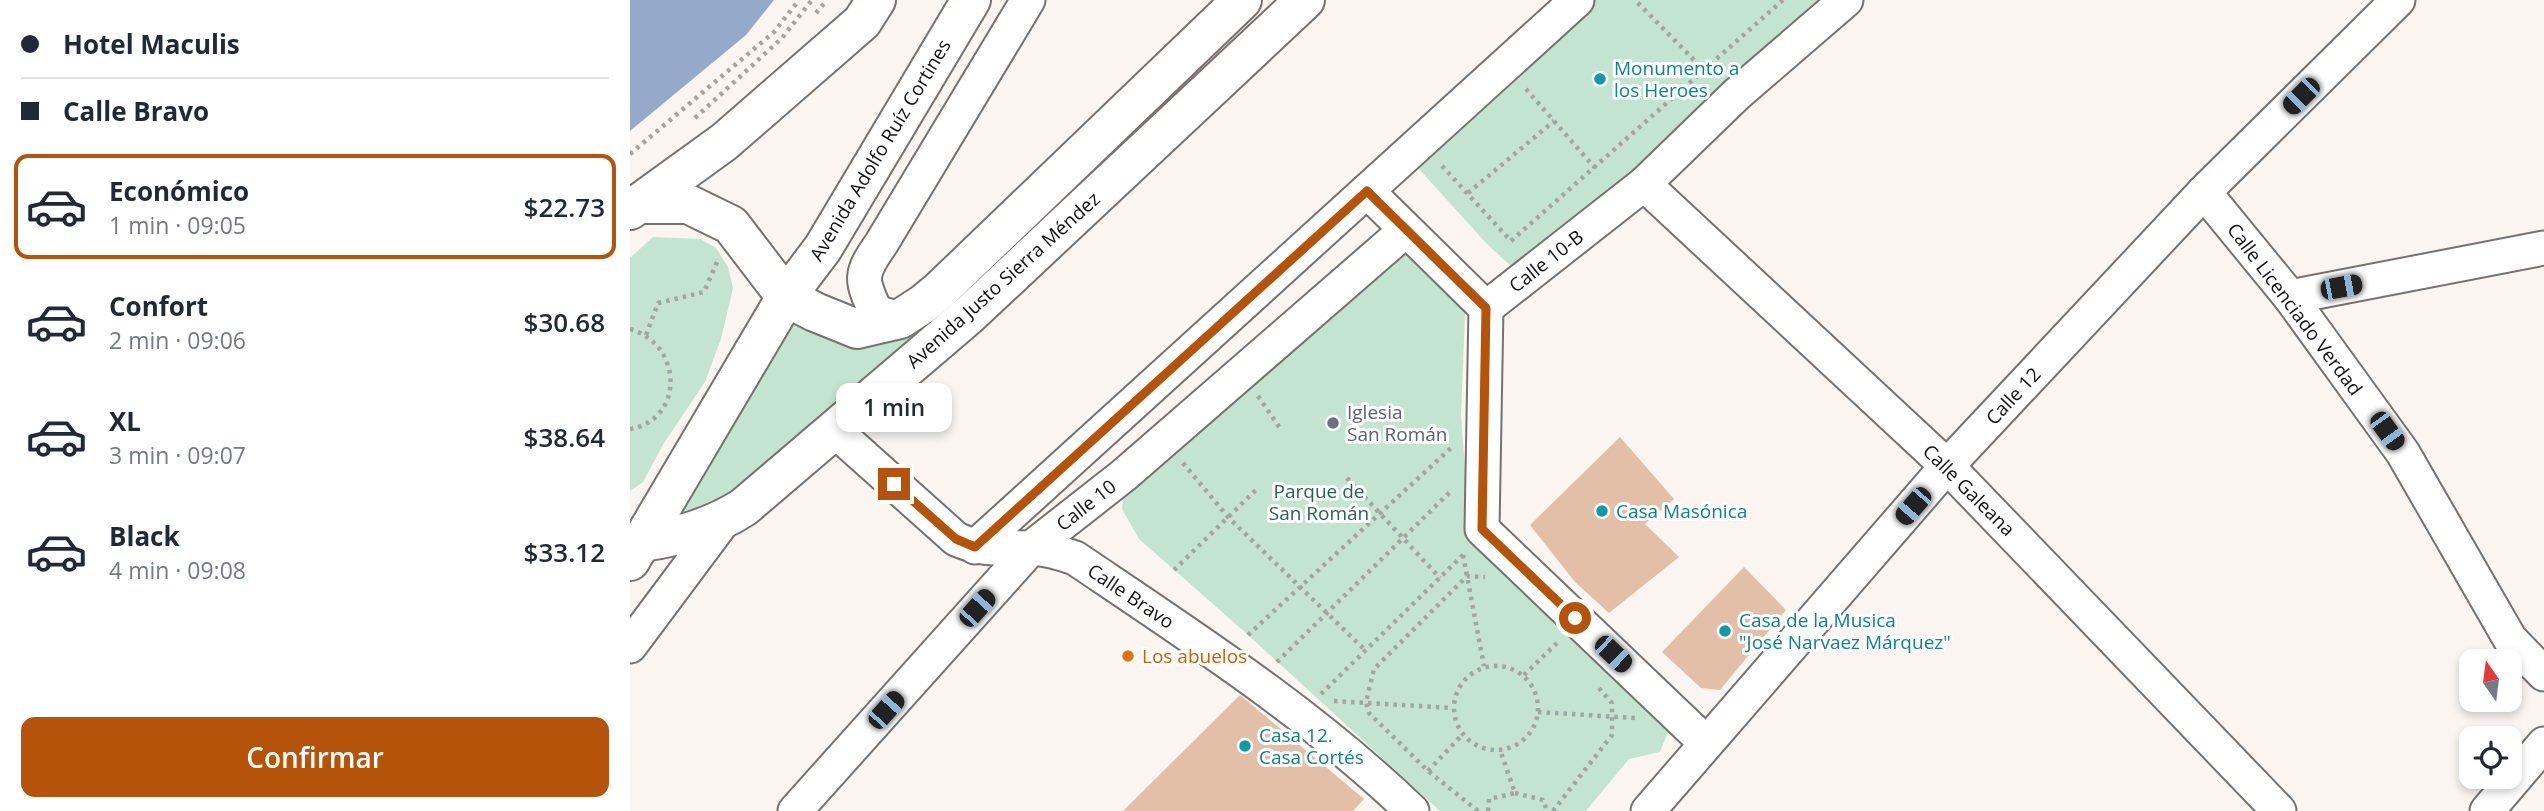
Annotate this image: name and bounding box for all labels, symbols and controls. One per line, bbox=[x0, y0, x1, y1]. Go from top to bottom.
text: Hotel Maculis bbox=[63, 26, 240, 62]
street label: Avenida Adolfo Ruíz Cortines bbox=[803, 34, 957, 266]
place label: Monumento a los Heroes bbox=[1614, 55, 1739, 103]
marker: Monumento a los Heroes bbox=[1592, 71, 1608, 87]
car bbox=[2279, 74, 2324, 118]
text: Calle Bravo bbox=[63, 93, 209, 129]
text: Económico bbox=[109, 173, 249, 209]
icon: car bbox=[25, 175, 88, 238]
street label: Avenida Justo Sierra Méndez bbox=[901, 186, 1105, 374]
text: $22.73 bbox=[524, 189, 605, 225]
text: 1 min · 09:05 bbox=[109, 209, 246, 241]
street label: Calle Licenciado Verdad bbox=[2221, 217, 2369, 401]
street label: Calle 10-B bbox=[1503, 224, 1589, 298]
car bbox=[2319, 273, 2364, 301]
text: Confort bbox=[109, 288, 208, 324]
icon: car bbox=[25, 290, 88, 353]
text: $30.68 bbox=[524, 304, 605, 340]
text: 2 min · 09:06 bbox=[109, 324, 246, 356]
street label: Calle 12 bbox=[1980, 362, 2046, 430]
callout: 1 min bbox=[836, 382, 952, 432]
text: 1 min bbox=[863, 391, 925, 423]
place label: Iglesia San Román bbox=[1347, 399, 1448, 447]
text: XL bbox=[109, 403, 141, 439]
icon: car bbox=[25, 405, 88, 468]
car bbox=[2367, 408, 2408, 454]
marker: Iglesia San Román bbox=[1325, 415, 1341, 431]
text: $38.64 bbox=[524, 419, 605, 455]
street label: Calle Galeana bbox=[1917, 438, 2021, 542]
text: 3 min · 09:07 bbox=[109, 439, 246, 471]
route end bbox=[878, 468, 910, 500]
street label: Calle 10 bbox=[1051, 473, 1121, 537]
park label: Parque de San Román bbox=[1269, 478, 1369, 526]
car bbox=[1892, 483, 1935, 529]
place label: Casa Masónica bbox=[1616, 498, 1747, 524]
marker: Casa Masónica bbox=[1594, 503, 1610, 519]
text: Black bbox=[109, 518, 180, 554]
icon: car bbox=[25, 520, 88, 583]
text: $33.12 bbox=[524, 534, 605, 570]
text: 4 min · 09:08 bbox=[109, 554, 246, 586]
street label: Calle Bravo bbox=[1083, 557, 1179, 635]
car bbox=[956, 585, 999, 631]
route start bbox=[1559, 602, 1591, 634]
place label: Casa de la Musica "José Narvaez Márquez" bbox=[1739, 607, 1951, 655]
marker: Casa de la Musica "José Narvaez Márquez" bbox=[1717, 623, 1733, 639]
car bbox=[1591, 632, 1636, 676]
place label: Los abuelos bbox=[1142, 643, 1247, 669]
marker: Los abuelos bbox=[1120, 648, 1136, 664]
north arrow bbox=[2459, 649, 2522, 712]
map controls bbox=[2459, 649, 2522, 789]
car bbox=[865, 687, 908, 733]
button: Confirmar bbox=[21, 717, 609, 797]
place label: Casa 12. Casa Cortés bbox=[1259, 722, 1364, 770]
button: locate bbox=[2459, 726, 2522, 789]
marker: Casa 12. Casa Cortés bbox=[1237, 738, 1253, 754]

